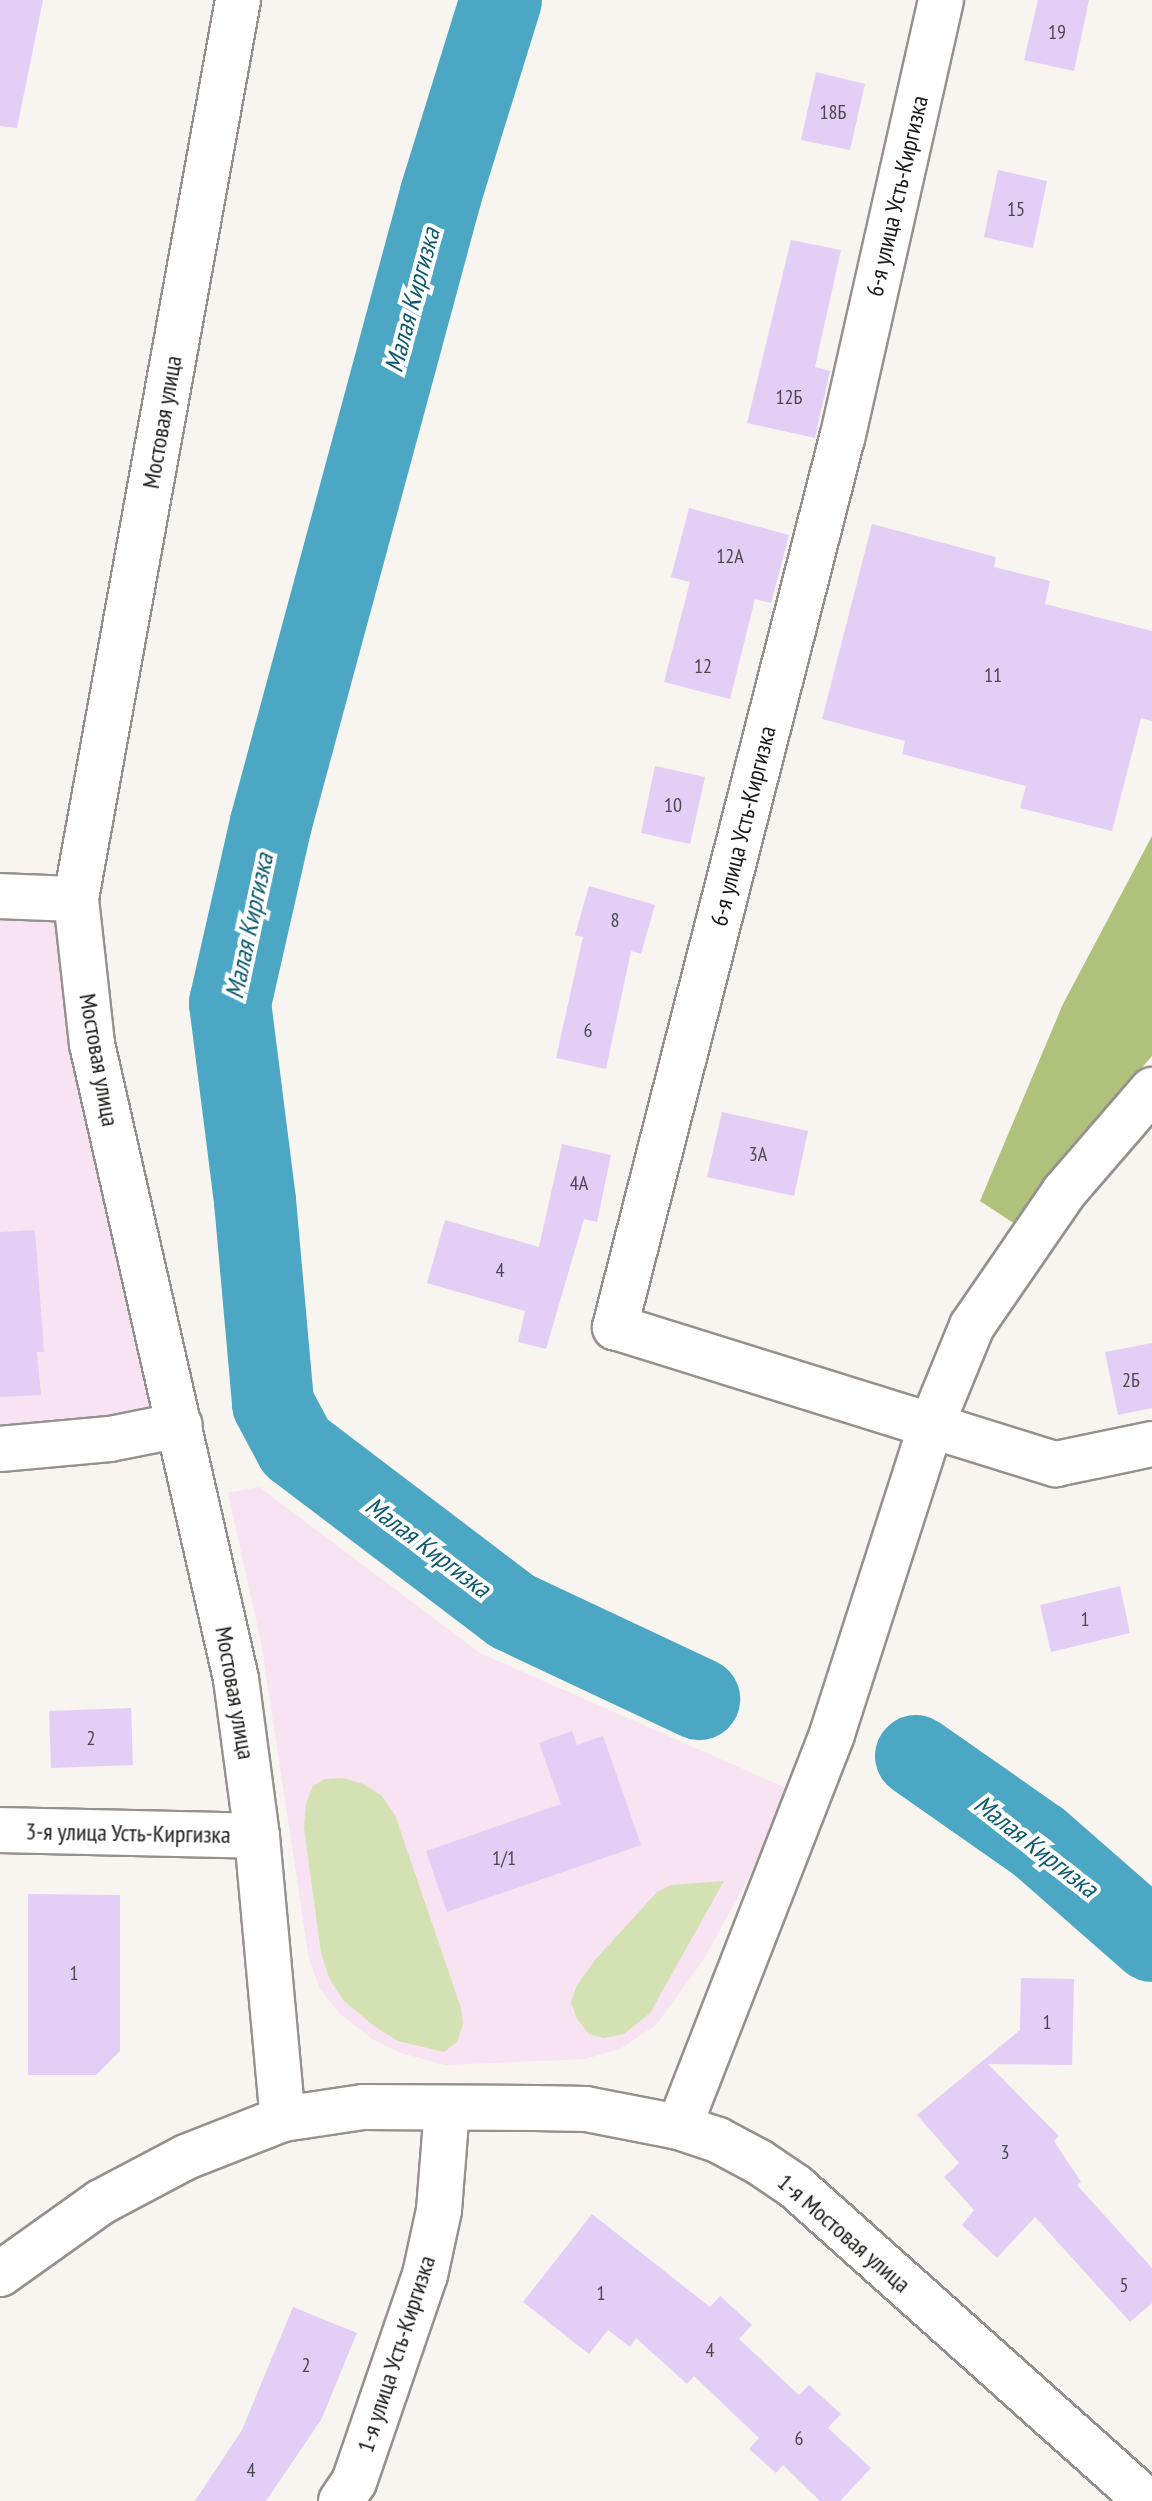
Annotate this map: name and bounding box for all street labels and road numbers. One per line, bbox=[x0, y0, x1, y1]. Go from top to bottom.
street label: 6-я улица Усть-Киргизка bbox=[860, 93, 934, 299]
street label: Мостовая улица bbox=[136, 353, 188, 491]
street label: 6-я улица Усть-Киргизка bbox=[704, 723, 782, 929]
street label: Мостовая улица bbox=[73, 991, 125, 1129]
street label: Мостовая улица bbox=[209, 1624, 261, 1762]
street label: 3-я улица Усть-Киргизка bbox=[25, 1817, 231, 1849]
street label: 1-я Мостовая улица bbox=[772, 2167, 916, 2299]
street label: 1-я улица Усть-Киргизка bbox=[351, 2252, 441, 2456]

